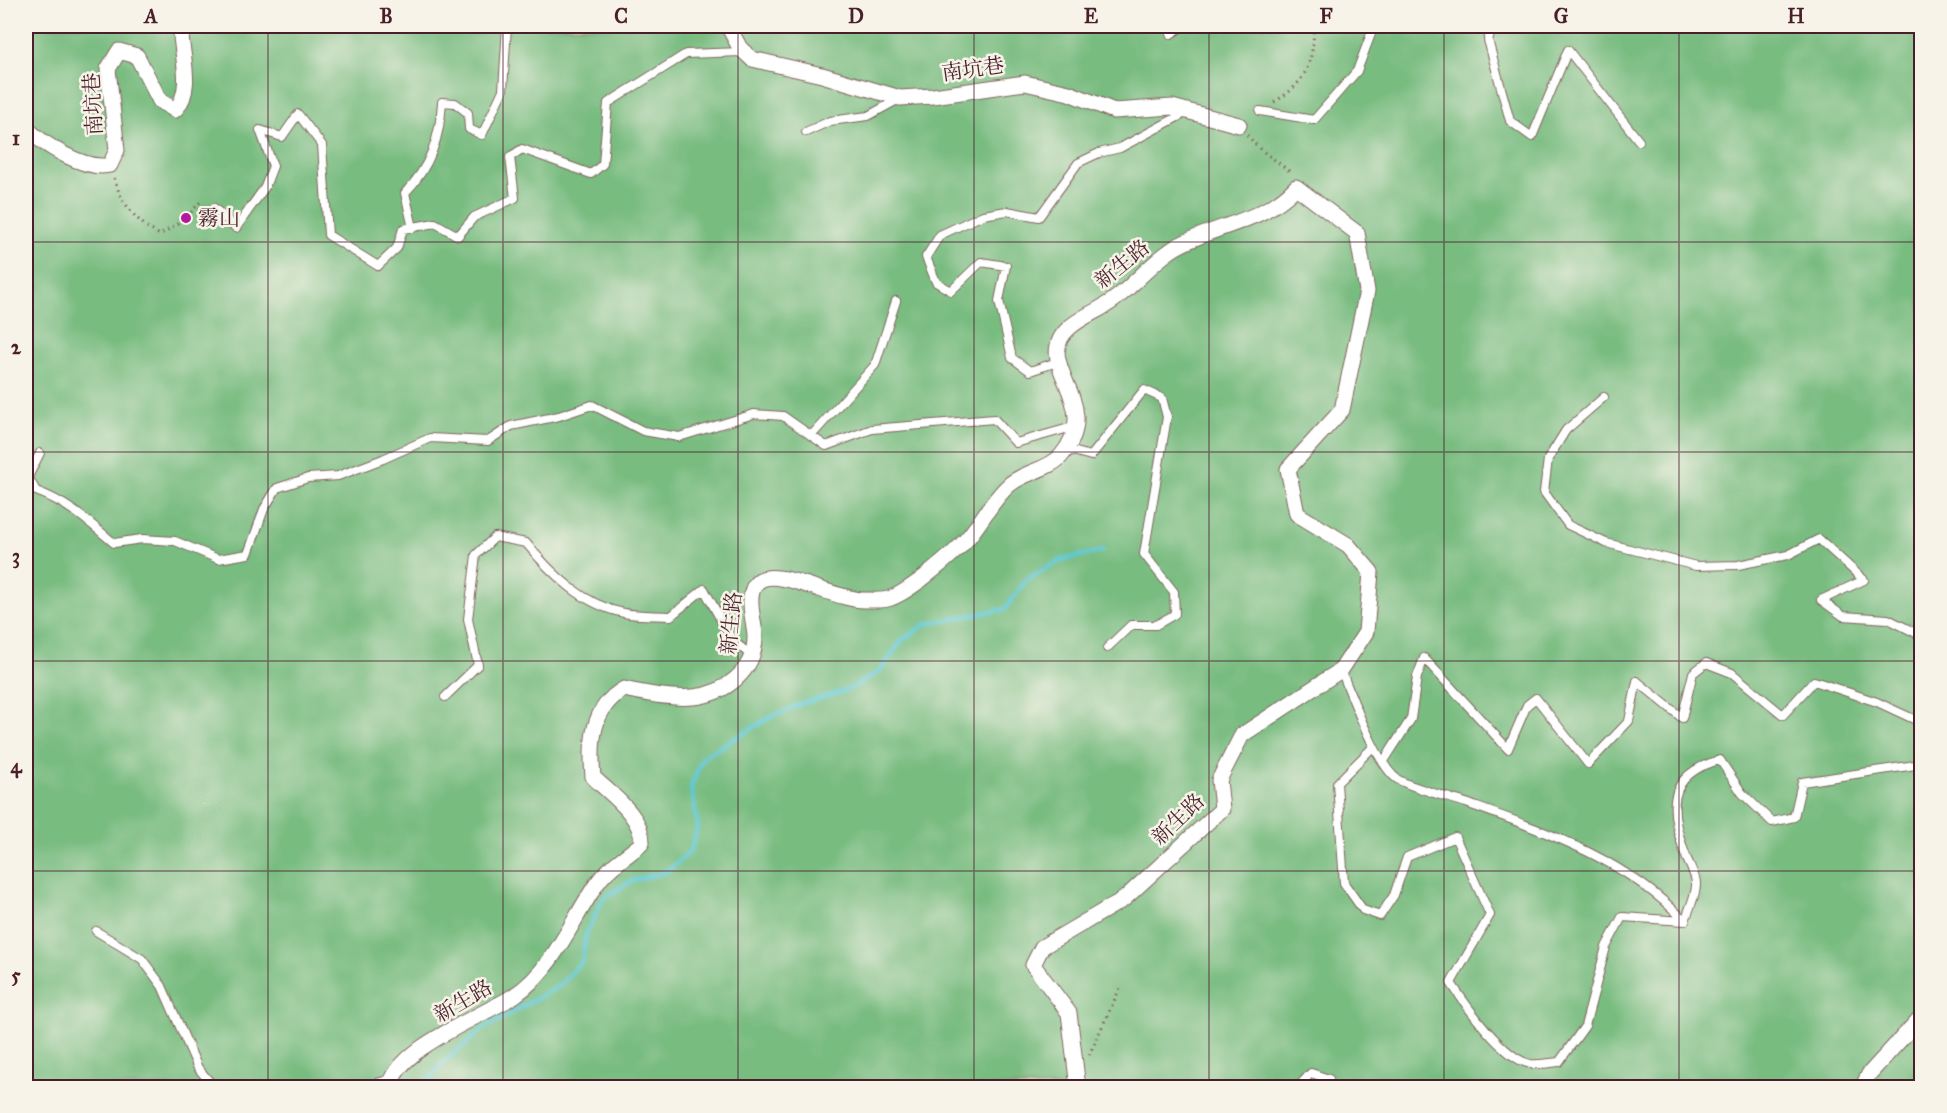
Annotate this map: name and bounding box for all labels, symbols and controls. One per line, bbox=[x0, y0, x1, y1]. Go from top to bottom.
text: A bbox=[142, 4, 158, 28]
text: B bbox=[379, 4, 393, 28]
text: C bbox=[614, 4, 628, 28]
text: D bbox=[848, 4, 864, 28]
text: E bbox=[1084, 4, 1099, 28]
text: F bbox=[1319, 4, 1333, 28]
text: G bbox=[1554, 4, 1569, 28]
text: H bbox=[1787, 4, 1805, 28]
street label: 南坑巷 bbox=[940, 52, 1006, 86]
street label: 南坑巷 bbox=[78, 72, 108, 136]
text: 1 bbox=[12, 126, 20, 150]
place label: 霧山 bbox=[198, 205, 240, 231]
marker: 霧山 bbox=[179, 211, 193, 225]
street label: 新生路 bbox=[1089, 234, 1155, 294]
text: 2 bbox=[11, 335, 22, 359]
text: 3 bbox=[12, 544, 20, 569]
street label: 新生路 bbox=[715, 590, 747, 656]
text: 4 bbox=[10, 754, 22, 779]
street label: 新生路 bbox=[1146, 788, 1210, 850]
text: 5 bbox=[11, 963, 21, 987]
street label: 新生路 bbox=[429, 974, 497, 1028]

